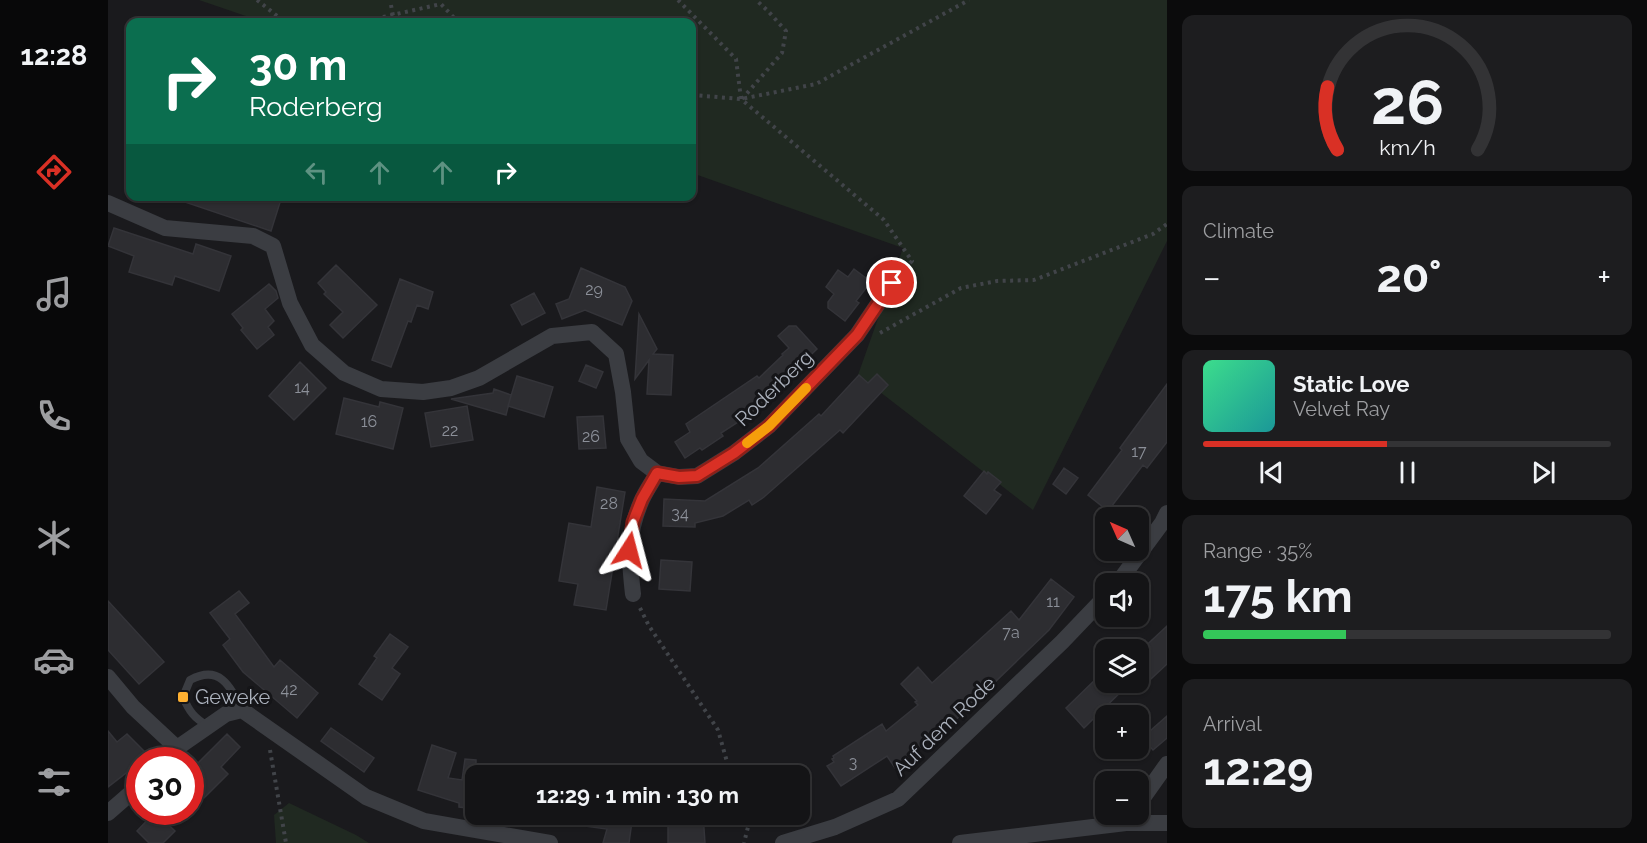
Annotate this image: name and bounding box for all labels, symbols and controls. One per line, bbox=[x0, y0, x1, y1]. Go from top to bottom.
text: 12:28 bbox=[21, 40, 87, 71]
text: 30 m bbox=[249, 41, 347, 90]
icon: right bbox=[150, 42, 228, 120]
text: 26 bbox=[1370, 65, 1444, 139]
text: Roderberg bbox=[249, 91, 383, 122]
text: km/h bbox=[1379, 135, 1435, 160]
icon: directions bbox=[33, 151, 75, 193]
icon: left bbox=[300, 156, 333, 189]
icon: ahead bbox=[363, 156, 396, 189]
icon: ahead bbox=[426, 156, 459, 189]
icon: right bbox=[489, 156, 522, 189]
text: Climate bbox=[1203, 219, 1274, 243]
text: 20° bbox=[1376, 250, 1442, 303]
pin bbox=[866, 257, 917, 308]
text: − bbox=[1203, 258, 1221, 297]
text: + bbox=[1597, 258, 1611, 297]
icon: arrive bbox=[875, 266, 908, 299]
icon: music bbox=[33, 273, 75, 315]
house number: 29 bbox=[585, 280, 603, 299]
street label: Roderberg bbox=[730, 345, 818, 431]
text: Static Love bbox=[1293, 371, 1410, 397]
house number: 14 bbox=[294, 378, 310, 397]
icon: phone bbox=[33, 395, 75, 437]
text: Velvet Ray bbox=[1293, 397, 1390, 421]
house number: 16 bbox=[361, 412, 377, 431]
house number: 22 bbox=[442, 421, 458, 440]
house number: 26 bbox=[582, 427, 600, 446]
house number: 17 bbox=[1131, 442, 1147, 461]
icon: previous bbox=[1255, 456, 1288, 489]
icon: pause bbox=[1391, 456, 1424, 489]
icon: next bbox=[1527, 456, 1560, 489]
house number: 28 bbox=[600, 494, 618, 513]
house number: 34 bbox=[671, 504, 689, 523]
north arrow bbox=[1095, 507, 1149, 561]
map controls bbox=[1095, 507, 1149, 825]
icon: climate bbox=[33, 517, 75, 559]
position arrow bbox=[597, 518, 661, 582]
text: Range · 35% bbox=[1203, 539, 1312, 563]
text: 175 km bbox=[1203, 570, 1353, 623]
button: sound bbox=[1095, 573, 1149, 627]
house number: 11 bbox=[1046, 592, 1060, 611]
house number: 7a bbox=[1002, 623, 1020, 642]
icon: car bbox=[33, 639, 75, 681]
button: layers bbox=[1095, 639, 1149, 693]
street label: Auf dem Rode bbox=[888, 671, 1000, 781]
house number: 42 bbox=[280, 680, 298, 699]
place label: Geweke bbox=[195, 685, 270, 709]
marker: Geweke bbox=[176, 690, 190, 704]
button: + bbox=[1095, 705, 1149, 759]
text: Arrival bbox=[1203, 712, 1262, 736]
text: 12:29 bbox=[1203, 743, 1314, 796]
speed limit sign: 30 bbox=[126, 747, 204, 825]
house number: 3 bbox=[849, 753, 857, 772]
icon: filters bbox=[33, 761, 75, 803]
button: − bbox=[1095, 771, 1149, 825]
text: 12:29 · 1 min · 130 m bbox=[536, 782, 739, 808]

